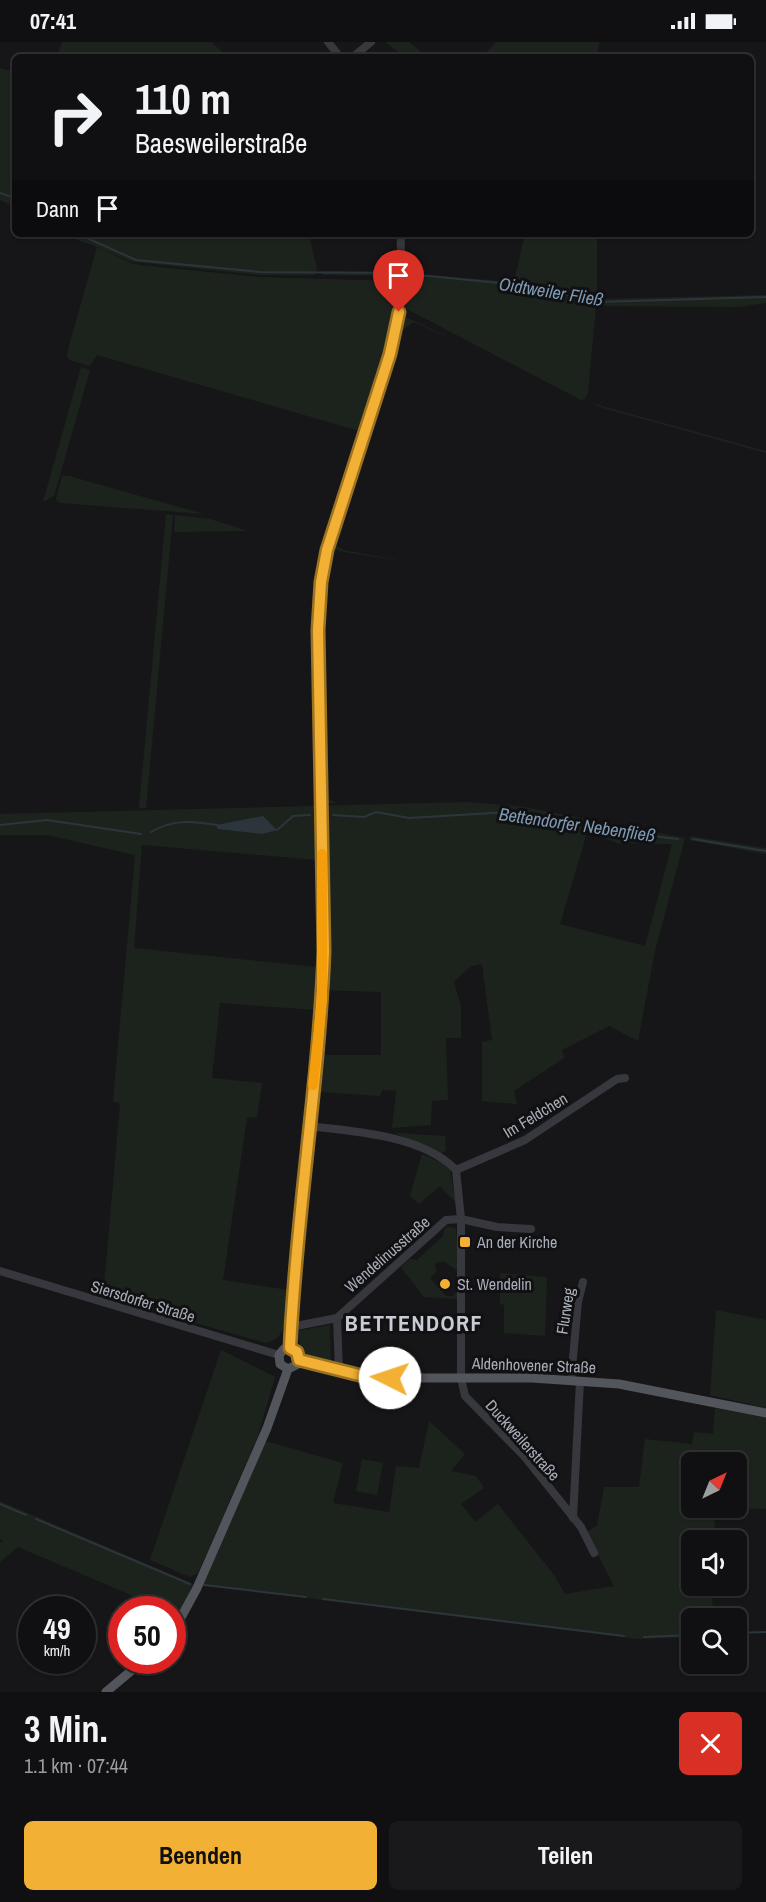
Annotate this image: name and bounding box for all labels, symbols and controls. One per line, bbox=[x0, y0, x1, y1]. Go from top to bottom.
text: 07:41 bbox=[30, 6, 76, 36]
text: 110 m bbox=[135, 71, 231, 127]
icon: right bbox=[36, 78, 114, 156]
text: Baesweilerstraße bbox=[135, 125, 307, 161]
icon: arrive bbox=[91, 192, 124, 225]
text: Dann bbox=[36, 194, 79, 224]
pin bbox=[373, 250, 424, 312]
icon: arrive bbox=[382, 259, 415, 292]
water label: Oidtweiler Fließ bbox=[497, 271, 605, 312]
water label: Bettendorfer Nebenfließ bbox=[497, 801, 657, 848]
street label: Im Feldchen bbox=[499, 1087, 571, 1143]
street label: Wendelinusstraße bbox=[340, 1211, 434, 1297]
place label: An der Kirche bbox=[476, 1231, 557, 1253]
marker: An der Kirche bbox=[458, 1235, 472, 1249]
place label: St. Wendelin bbox=[457, 1273, 532, 1295]
street label: Siersdorfer Straße bbox=[88, 1275, 198, 1327]
marker: St. Wendelin bbox=[438, 1277, 452, 1291]
street label: Flurweg bbox=[550, 1286, 580, 1336]
district label: BETTENDORF bbox=[345, 1308, 483, 1338]
position arrow bbox=[358, 1346, 422, 1410]
street label: Aldenhovener Straße bbox=[471, 1352, 596, 1378]
street label: Duckweilerstraße bbox=[481, 1395, 565, 1485]
north arrow bbox=[681, 1452, 747, 1518]
map controls bbox=[681, 1452, 747, 1674]
button: sound bbox=[681, 1530, 747, 1596]
speed limit sign: 50 bbox=[108, 1596, 186, 1674]
text: 49 bbox=[43, 1608, 71, 1648]
button: search bbox=[681, 1608, 747, 1674]
text: km/h bbox=[44, 1640, 70, 1661]
text: 3 Min. bbox=[24, 1705, 108, 1753]
button: close bbox=[679, 1712, 742, 1775]
text: 1.1 km · 07:44 bbox=[24, 1752, 128, 1779]
button: Beenden bbox=[24, 1821, 377, 1890]
button: Teilen bbox=[389, 1821, 742, 1890]

